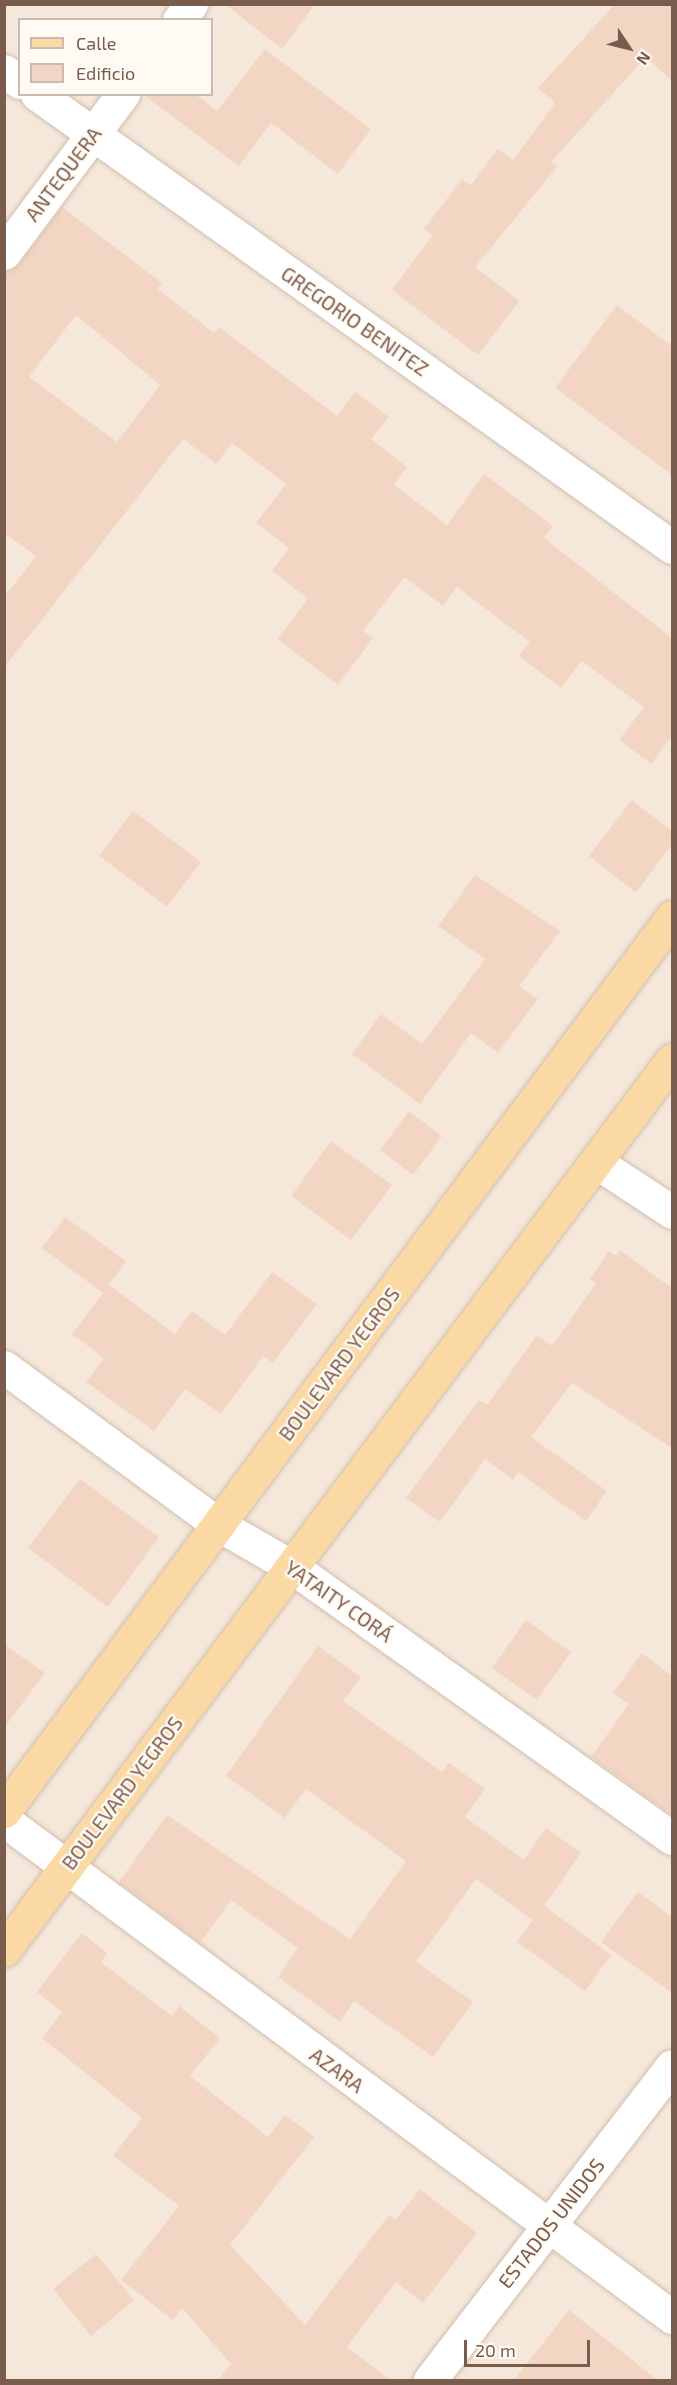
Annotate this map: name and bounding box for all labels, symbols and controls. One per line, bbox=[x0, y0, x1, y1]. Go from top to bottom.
legend bbox=[18, 18, 213, 96]
north arrow bbox=[599, 18, 659, 78]
text: Calle bbox=[76, 32, 117, 54]
text: N bbox=[633, 48, 655, 69]
text: Edificio bbox=[76, 62, 135, 84]
street label: ANTEQUERA bbox=[20, 122, 106, 226]
street label: GREGORIO BENITEZ bbox=[277, 261, 433, 381]
street label: BOULEVARD YEGROS bbox=[273, 1282, 405, 1446]
street label: YATAITY CORÁ bbox=[280, 1555, 398, 1647]
street label: BOULEVARD YEGROS bbox=[56, 1711, 188, 1875]
street label: AZARA bbox=[305, 2042, 369, 2098]
street label: ESTADOS UNIDOS bbox=[493, 2153, 609, 2293]
scale bar bbox=[467, 2328, 593, 2366]
text: 20 m bbox=[475, 2339, 516, 2361]

